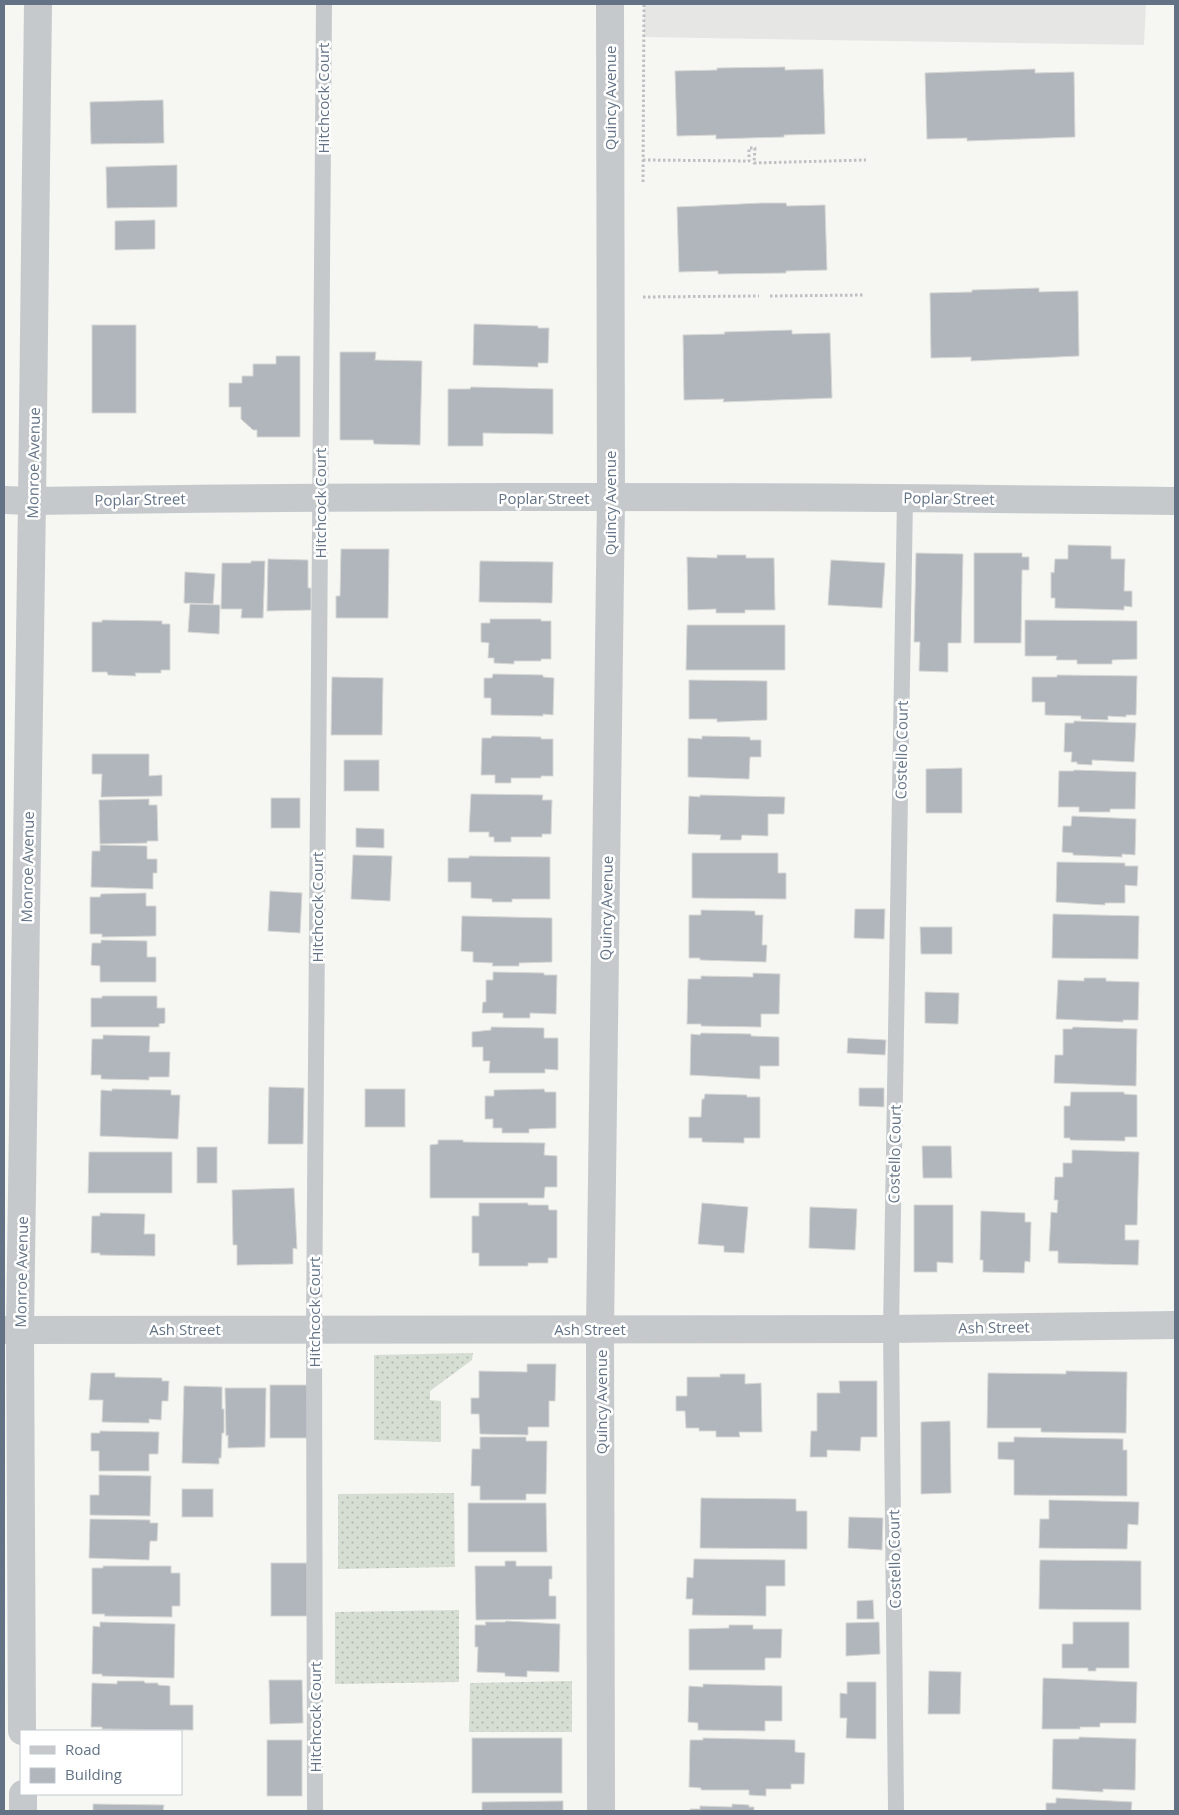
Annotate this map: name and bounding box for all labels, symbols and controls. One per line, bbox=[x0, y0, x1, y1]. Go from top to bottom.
street label: Hitchcock Court bbox=[313, 43, 333, 153]
street label: Quincy Avenue bbox=[600, 46, 620, 150]
street label: Monroe Avenue bbox=[22, 407, 44, 519]
street label: Hitchcock Court bbox=[310, 448, 330, 558]
street label: Quincy Avenue bbox=[600, 451, 620, 555]
street label: Poplar Street bbox=[903, 487, 995, 509]
street label: Poplar Street bbox=[94, 488, 186, 510]
street label: Poplar Street bbox=[498, 488, 590, 508]
street label: Costello Court bbox=[890, 700, 912, 800]
street label: Monroe Avenue bbox=[16, 811, 38, 923]
street label: Hitchcock Court bbox=[307, 852, 327, 962]
street label: Quincy Avenue bbox=[595, 855, 617, 961]
street label: Costello Court bbox=[883, 1104, 905, 1204]
street label: Monroe Avenue bbox=[10, 1216, 32, 1328]
street label: Hitchcock Court bbox=[304, 1257, 324, 1367]
street label: Ash Street bbox=[958, 1316, 1030, 1338]
street label: Ash Street bbox=[149, 1319, 221, 1339]
street label: Ash Street bbox=[554, 1319, 626, 1339]
street label: Quincy Avenue bbox=[591, 1350, 611, 1454]
street label: Costello Court bbox=[883, 1509, 905, 1609]
street label: Hitchcock Court bbox=[305, 1662, 325, 1772]
legend bbox=[20, 1730, 182, 1795]
text: Road bbox=[65, 1739, 101, 1759]
text: Building bbox=[65, 1764, 122, 1784]

